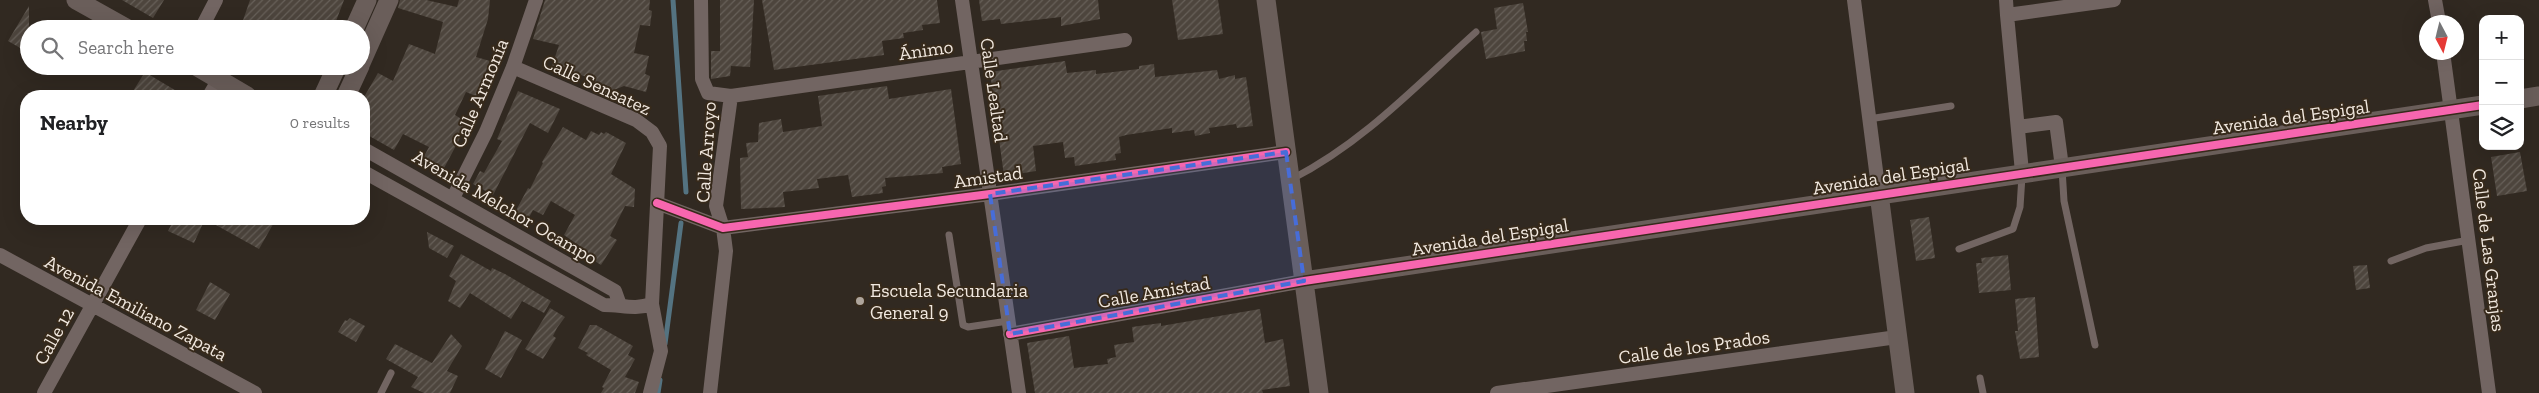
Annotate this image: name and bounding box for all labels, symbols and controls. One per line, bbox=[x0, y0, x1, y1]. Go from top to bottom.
north arrow bbox=[2419, 15, 2464, 60]
map controls bbox=[2479, 15, 2524, 150]
button: + bbox=[2479, 15, 2524, 60]
search box bbox=[20, 20, 370, 75]
icon: search bbox=[38, 34, 66, 62]
street label: Calle Armonía bbox=[447, 35, 513, 151]
street label: Ánimo bbox=[897, 35, 955, 65]
text: Search here bbox=[78, 36, 174, 59]
street label: Calle Lealtad bbox=[975, 36, 1013, 144]
street label: Calle Sensatez bbox=[539, 50, 655, 120]
button: − bbox=[2479, 60, 2524, 105]
street label: Avenida del Espigal bbox=[2211, 95, 2371, 139]
street label: Calle Arroyo bbox=[691, 100, 721, 203]
button: layers bbox=[2479, 105, 2524, 150]
text: Nearby bbox=[40, 110, 108, 135]
text: 0 results bbox=[290, 113, 350, 132]
street label: Avenida Melchor Ocampo bbox=[408, 145, 602, 270]
street label: Avenida del Espigal bbox=[1811, 152, 1971, 200]
street label: Amistad bbox=[952, 161, 1024, 193]
street label: Calle de Las Granjas bbox=[2468, 167, 2510, 333]
street label: Avenida del Espigal bbox=[1410, 213, 1570, 261]
street label: Avenida Emiliano Zapata bbox=[41, 250, 231, 366]
street label: Calle Amistad bbox=[1096, 271, 1212, 313]
place label: Escuela Secundaria General 9 bbox=[870, 279, 1028, 324]
marker: Escuela Secundaria General 9 bbox=[854, 295, 866, 307]
street label: Calle 12 bbox=[29, 303, 79, 369]
street label: Calle de los Prados bbox=[1617, 325, 1771, 369]

